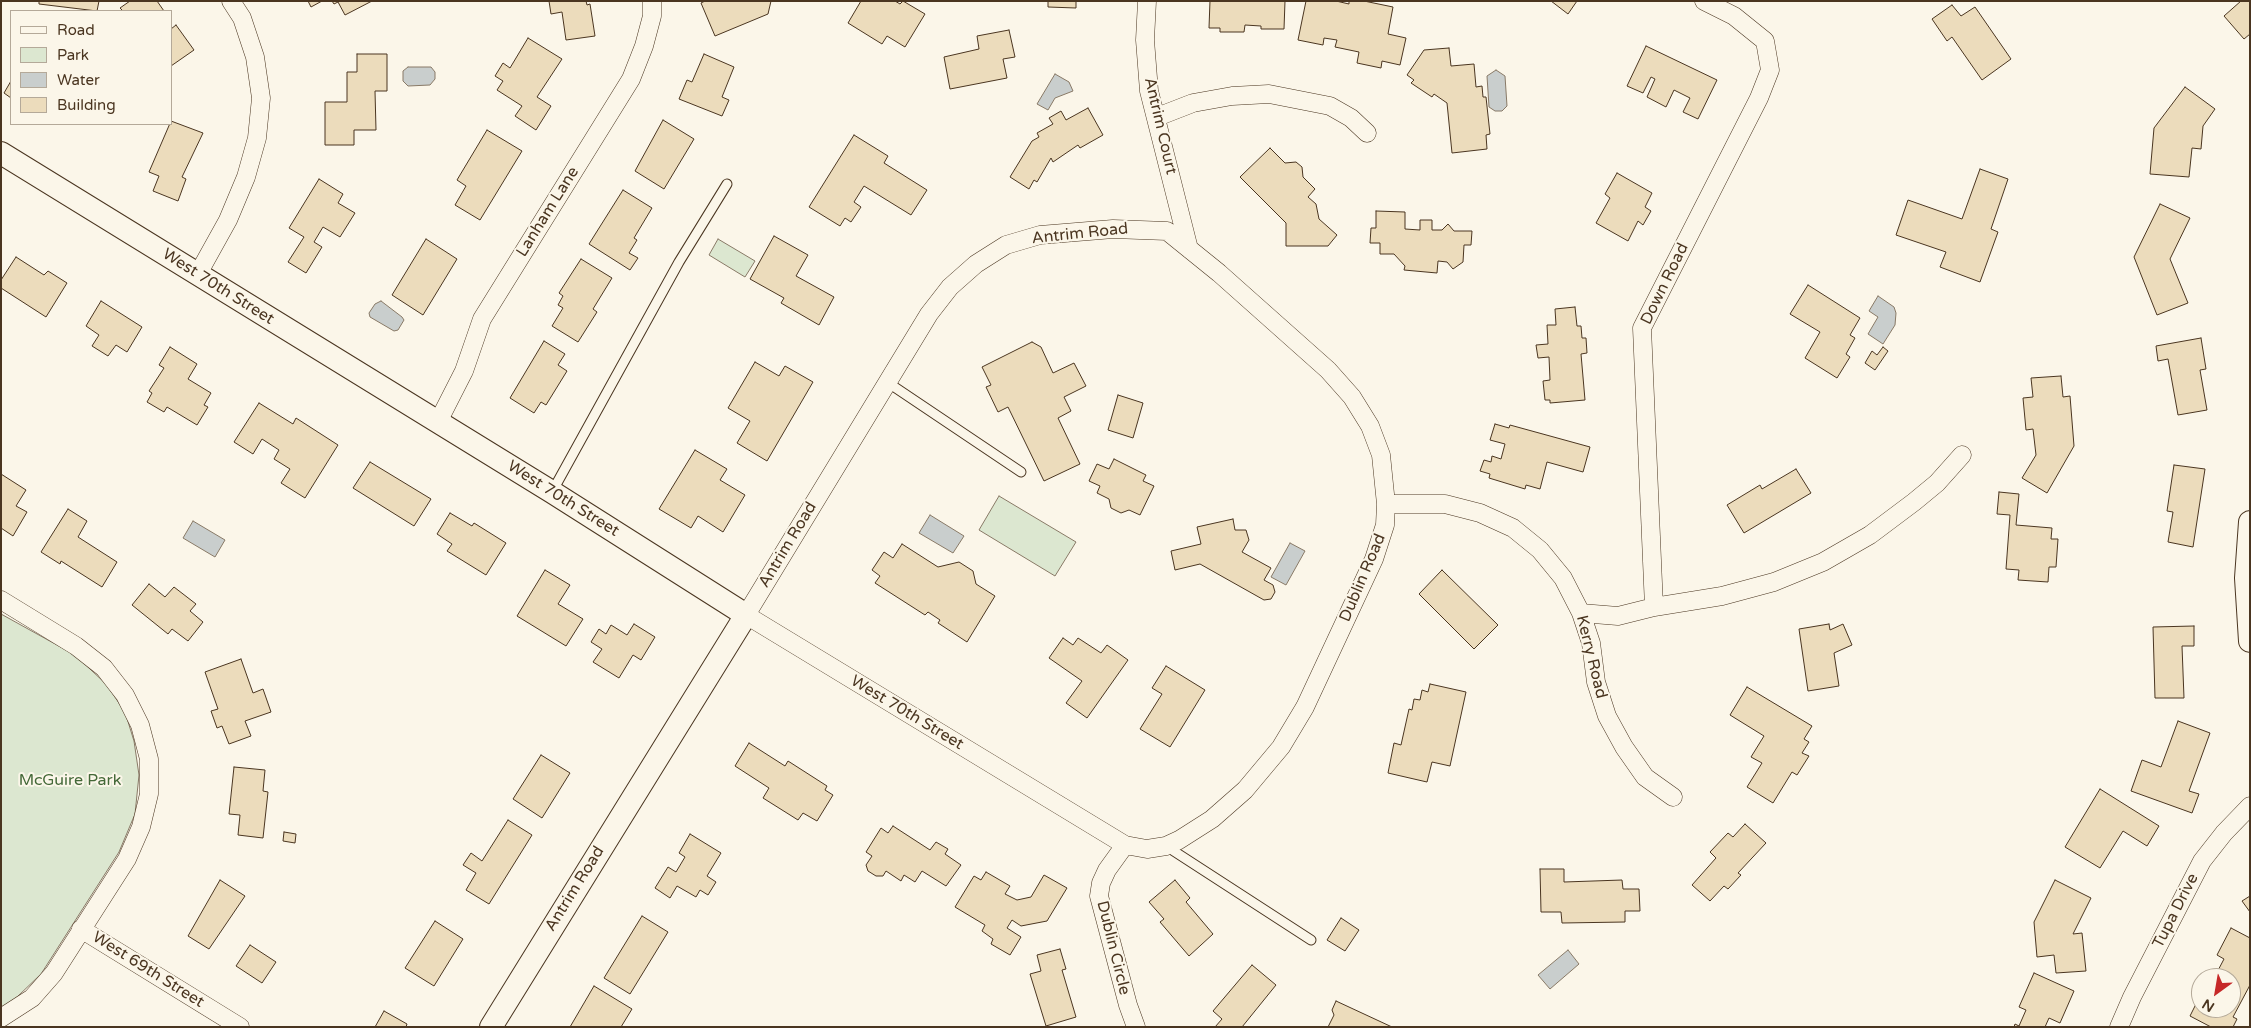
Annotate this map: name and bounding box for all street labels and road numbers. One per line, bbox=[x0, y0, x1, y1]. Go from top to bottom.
street label: Antrim Court bbox=[1140, 76, 1180, 176]
street label: Lanham Lane bbox=[513, 163, 583, 261]
street label: Antrim Road bbox=[1031, 219, 1129, 249]
street label: Down Road bbox=[1637, 240, 1693, 328]
street label: West 70th Street bbox=[159, 245, 277, 329]
street label: West 70th Street bbox=[504, 457, 622, 541]
street label: Antrim Road bbox=[755, 499, 821, 591]
street label: Dublin Road bbox=[1336, 531, 1390, 625]
street label: Kerry Road bbox=[1571, 613, 1611, 701]
street label: West 70th Street bbox=[847, 672, 967, 754]
street label: Antrim Road bbox=[541, 843, 609, 935]
street label: Tupa Drive bbox=[2149, 870, 2203, 952]
street label: Dublin Circle bbox=[1092, 899, 1134, 997]
street label: West 69th Street bbox=[89, 928, 207, 1012]

